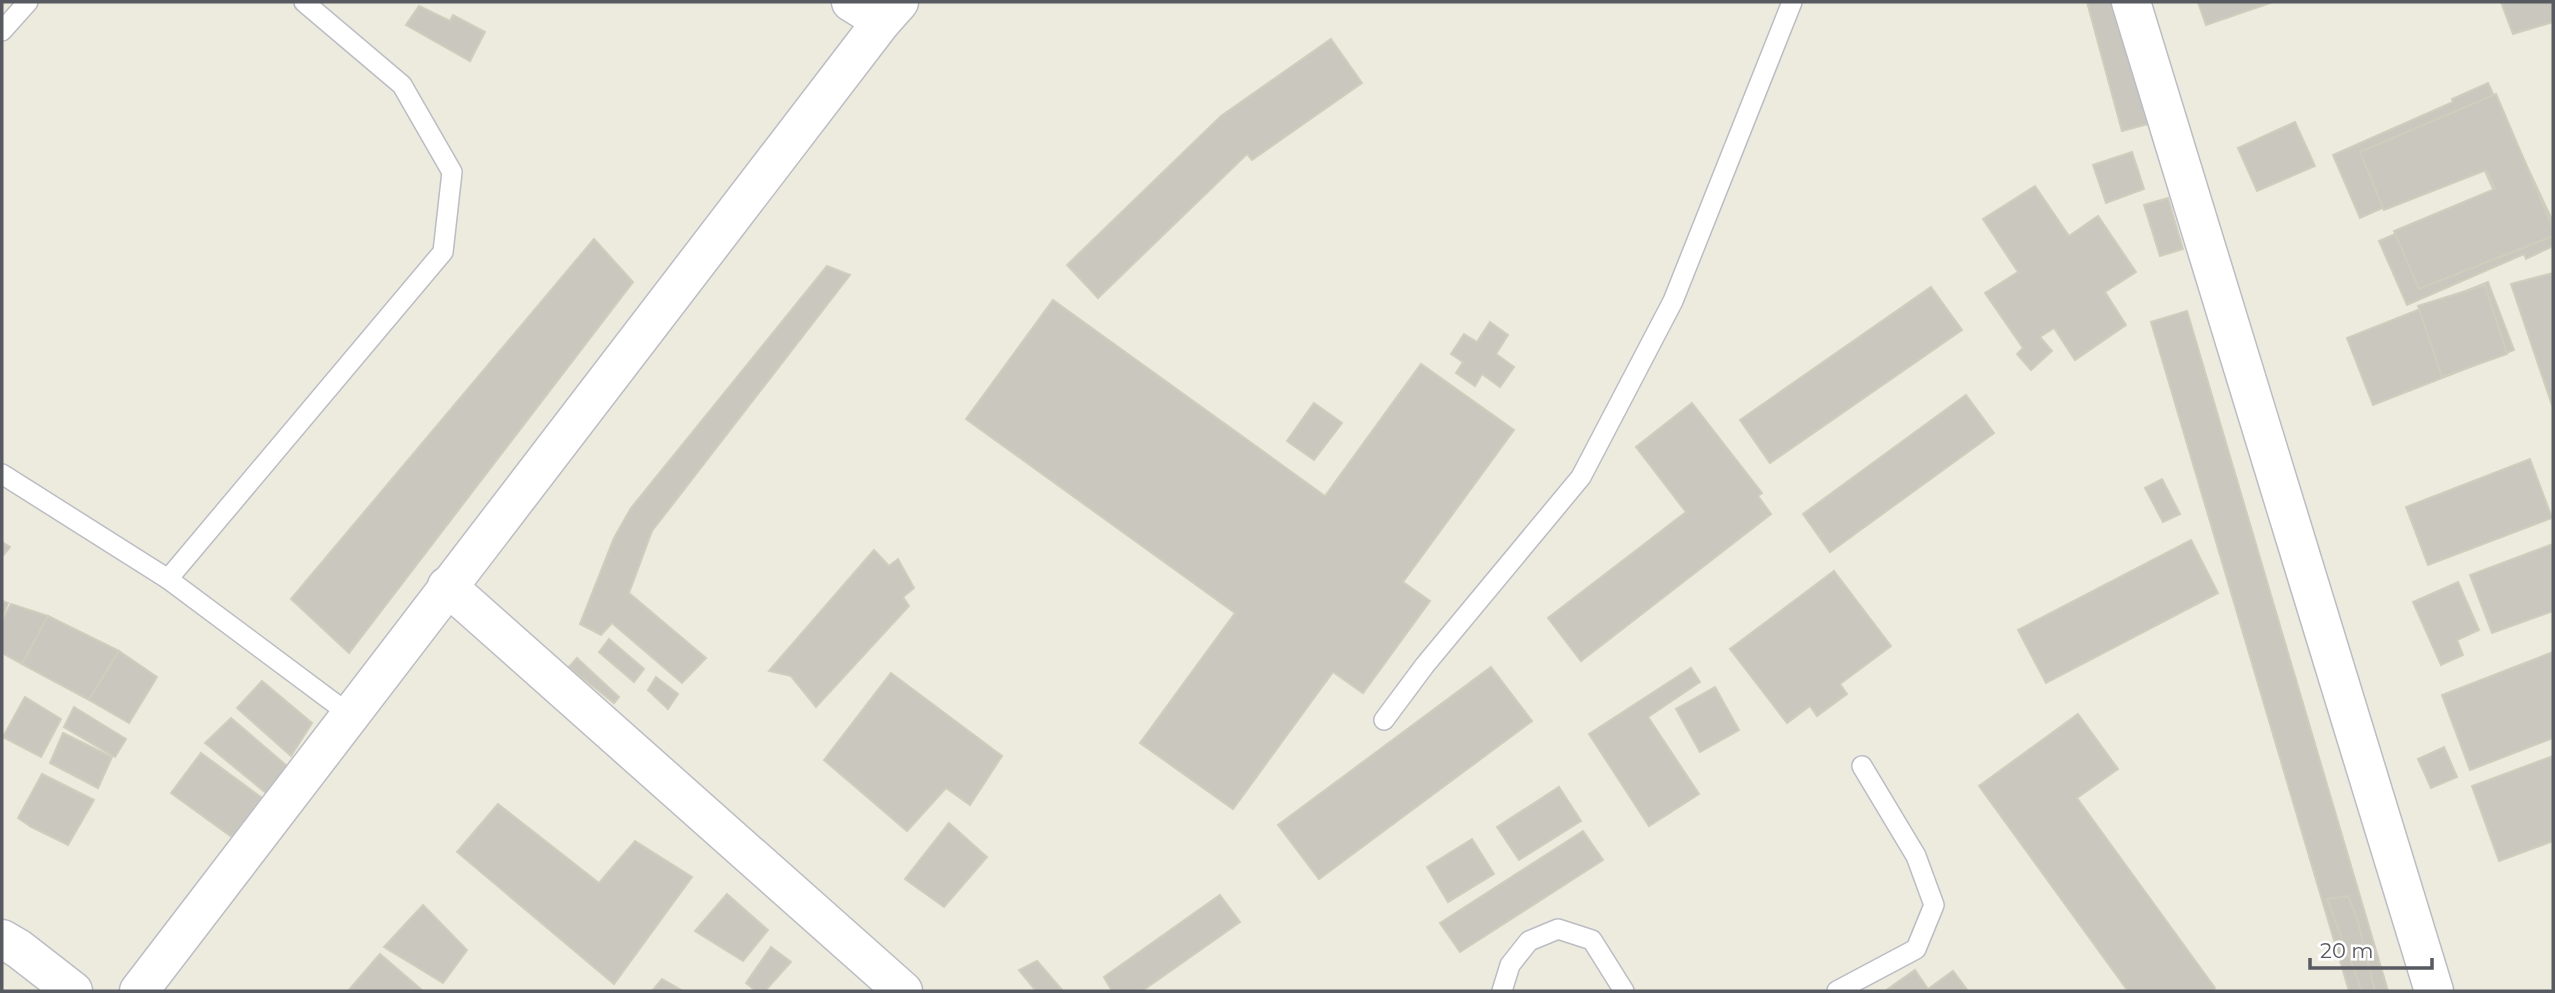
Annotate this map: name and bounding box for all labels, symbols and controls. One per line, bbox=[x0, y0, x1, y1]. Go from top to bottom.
scale bar bbox=[2310, 926, 2432, 970]
text: 20 m bbox=[2320, 938, 2374, 963]

